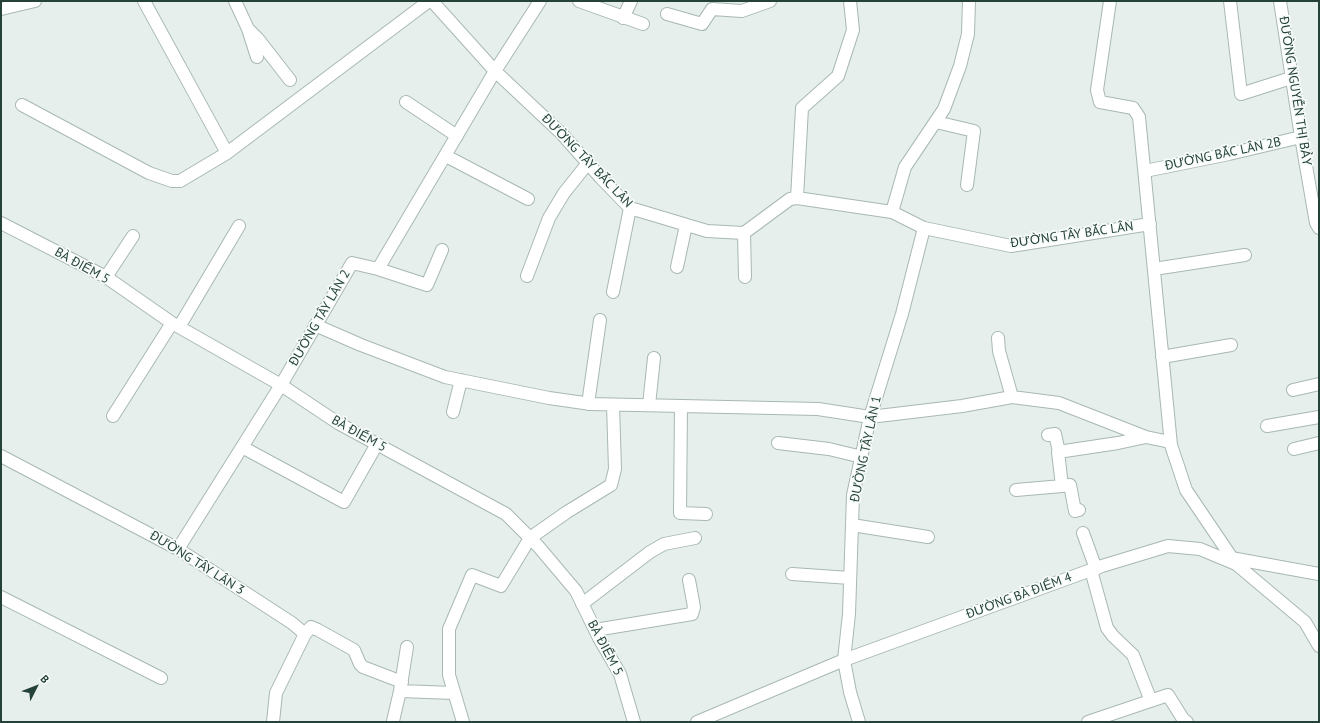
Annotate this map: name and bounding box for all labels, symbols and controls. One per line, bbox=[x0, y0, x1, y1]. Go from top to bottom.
street label: ĐƯỜNG NGUYỄN THỊ BẢY bbox=[1275, 15, 1315, 167]
street label: ĐƯỜNG TÂY BẮC LÂN bbox=[538, 111, 636, 211]
street label: ĐƯỜNG BẮC LÂN 2B bbox=[1163, 134, 1283, 174]
street label: ĐƯỜNG TÂY BẮC LÂN bbox=[1010, 219, 1134, 251]
street label: BÀ ĐIỂM 5 bbox=[52, 245, 112, 287]
street label: ĐƯỜNG TÂY LÂN 2 bbox=[286, 267, 354, 369]
street label: ĐƯỜNG TÂY LÂN 1 bbox=[847, 394, 885, 504]
street label: BÀ ĐIỂM 5 bbox=[329, 413, 389, 455]
street label: ĐƯỜNG TÂY LÂN 3 bbox=[147, 528, 247, 598]
street label: ĐƯỜNG BÀ ĐIỂM 4 bbox=[964, 570, 1074, 622]
street label: BÀ ĐIỂM 5 bbox=[584, 618, 626, 678]
north arrow bbox=[16, 667, 56, 707]
text: B bbox=[38, 672, 52, 686]

